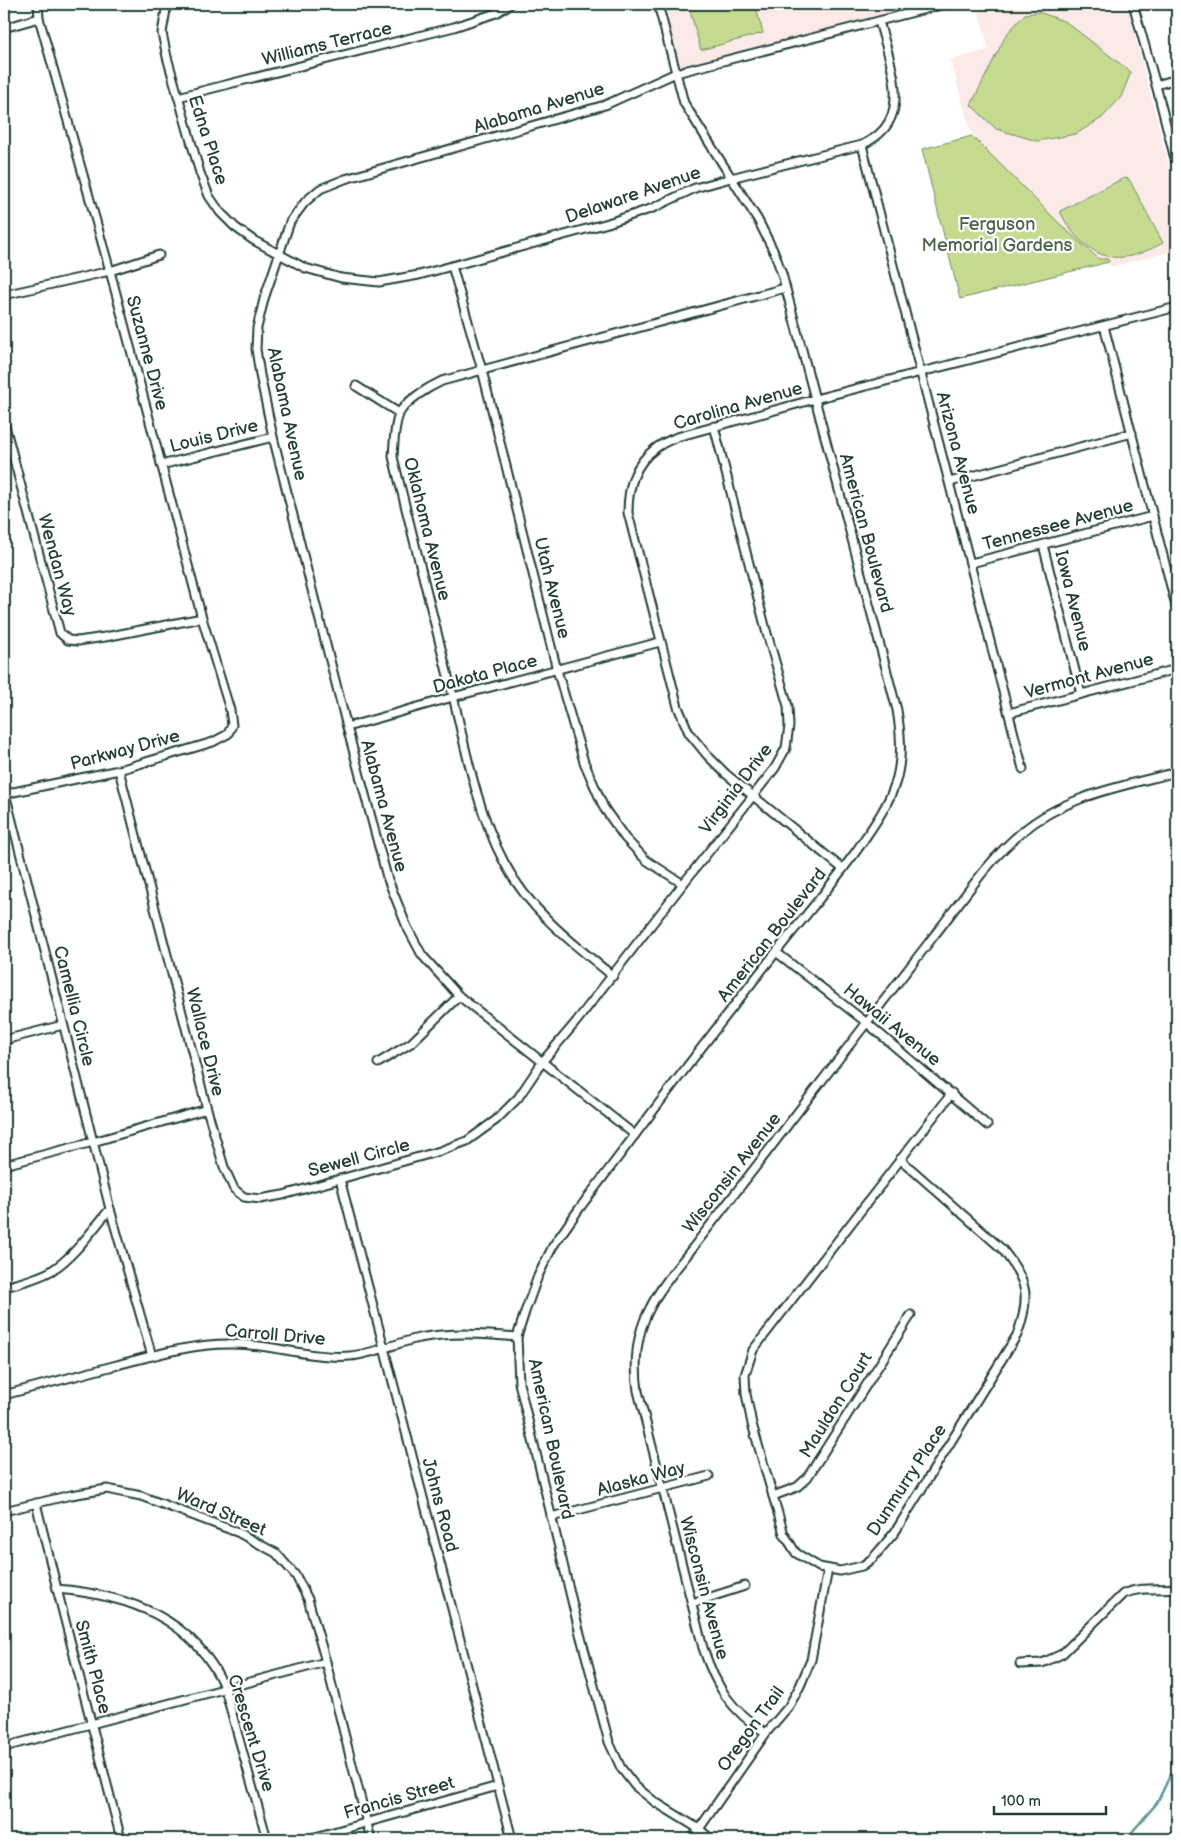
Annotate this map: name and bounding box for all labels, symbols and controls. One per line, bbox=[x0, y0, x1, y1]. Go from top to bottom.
street label: Williams Terrace bbox=[260, 18, 394, 70]
street label: Alabama Avenue bbox=[471, 78, 607, 138]
street label: Edna Place bbox=[184, 93, 232, 188]
street label: Delaware Avenue bbox=[563, 162, 704, 228]
park label: Ferguson Memorial Gardens bbox=[922, 214, 1073, 256]
street label: Suzanne Drive bbox=[122, 293, 172, 413]
street label: Alabama Avenue bbox=[263, 345, 311, 483]
street label: Carolina Avenue bbox=[671, 377, 805, 434]
street label: Arizona Avenue bbox=[932, 389, 985, 517]
street label: Louis Drive bbox=[168, 415, 261, 457]
street label: American Boulevard bbox=[835, 451, 897, 615]
street label: Oklahoma Avenue bbox=[399, 455, 455, 603]
street label: Tennessee Avenue bbox=[980, 495, 1136, 555]
street label: Wendan Way bbox=[33, 512, 81, 619]
street label: Utah Avenue bbox=[529, 535, 575, 641]
street label: Iowa Avenue bbox=[1050, 548, 1096, 654]
street label: Vermont Avenue bbox=[1022, 649, 1156, 703]
street label: Dakota Place bbox=[430, 650, 540, 698]
street label: Parkway Drive bbox=[68, 725, 182, 775]
street label: Alabama Avenue bbox=[356, 738, 412, 875]
street label: Virginia Drive bbox=[695, 739, 777, 838]
street label: American Boulevard bbox=[713, 864, 831, 1006]
street label: Camellia Circle bbox=[49, 944, 99, 1069]
street label: Hawaii Avenue bbox=[839, 979, 945, 1071]
street label: Wallace Drive bbox=[181, 986, 229, 1099]
street label: Wisconsin Avenue bbox=[678, 1108, 786, 1237]
street label: Sewell Circle bbox=[306, 1134, 412, 1182]
street label: Carroll Drive bbox=[224, 1320, 327, 1350]
street label: Mauldon Court bbox=[795, 1348, 877, 1462]
street label: American Boulevard bbox=[524, 1357, 578, 1521]
street label: Dunmurry Place bbox=[863, 1420, 951, 1540]
street label: Johns Road bbox=[417, 1456, 463, 1554]
street label: Alaska Way bbox=[595, 1457, 688, 1501]
street label: Ward Street bbox=[173, 1484, 270, 1541]
street label: Wisconsin Avenue bbox=[675, 1514, 733, 1662]
street label: Smith Place bbox=[70, 1618, 116, 1716]
street label: Crescent Drive bbox=[223, 1672, 279, 1795]
street label: Oregon Trail bbox=[713, 1682, 789, 1776]
street label: Francis Street bbox=[341, 1772, 457, 1824]
scale bar bbox=[994, 1783, 1106, 1815]
text: 100 m bbox=[1001, 1792, 1041, 1811]

